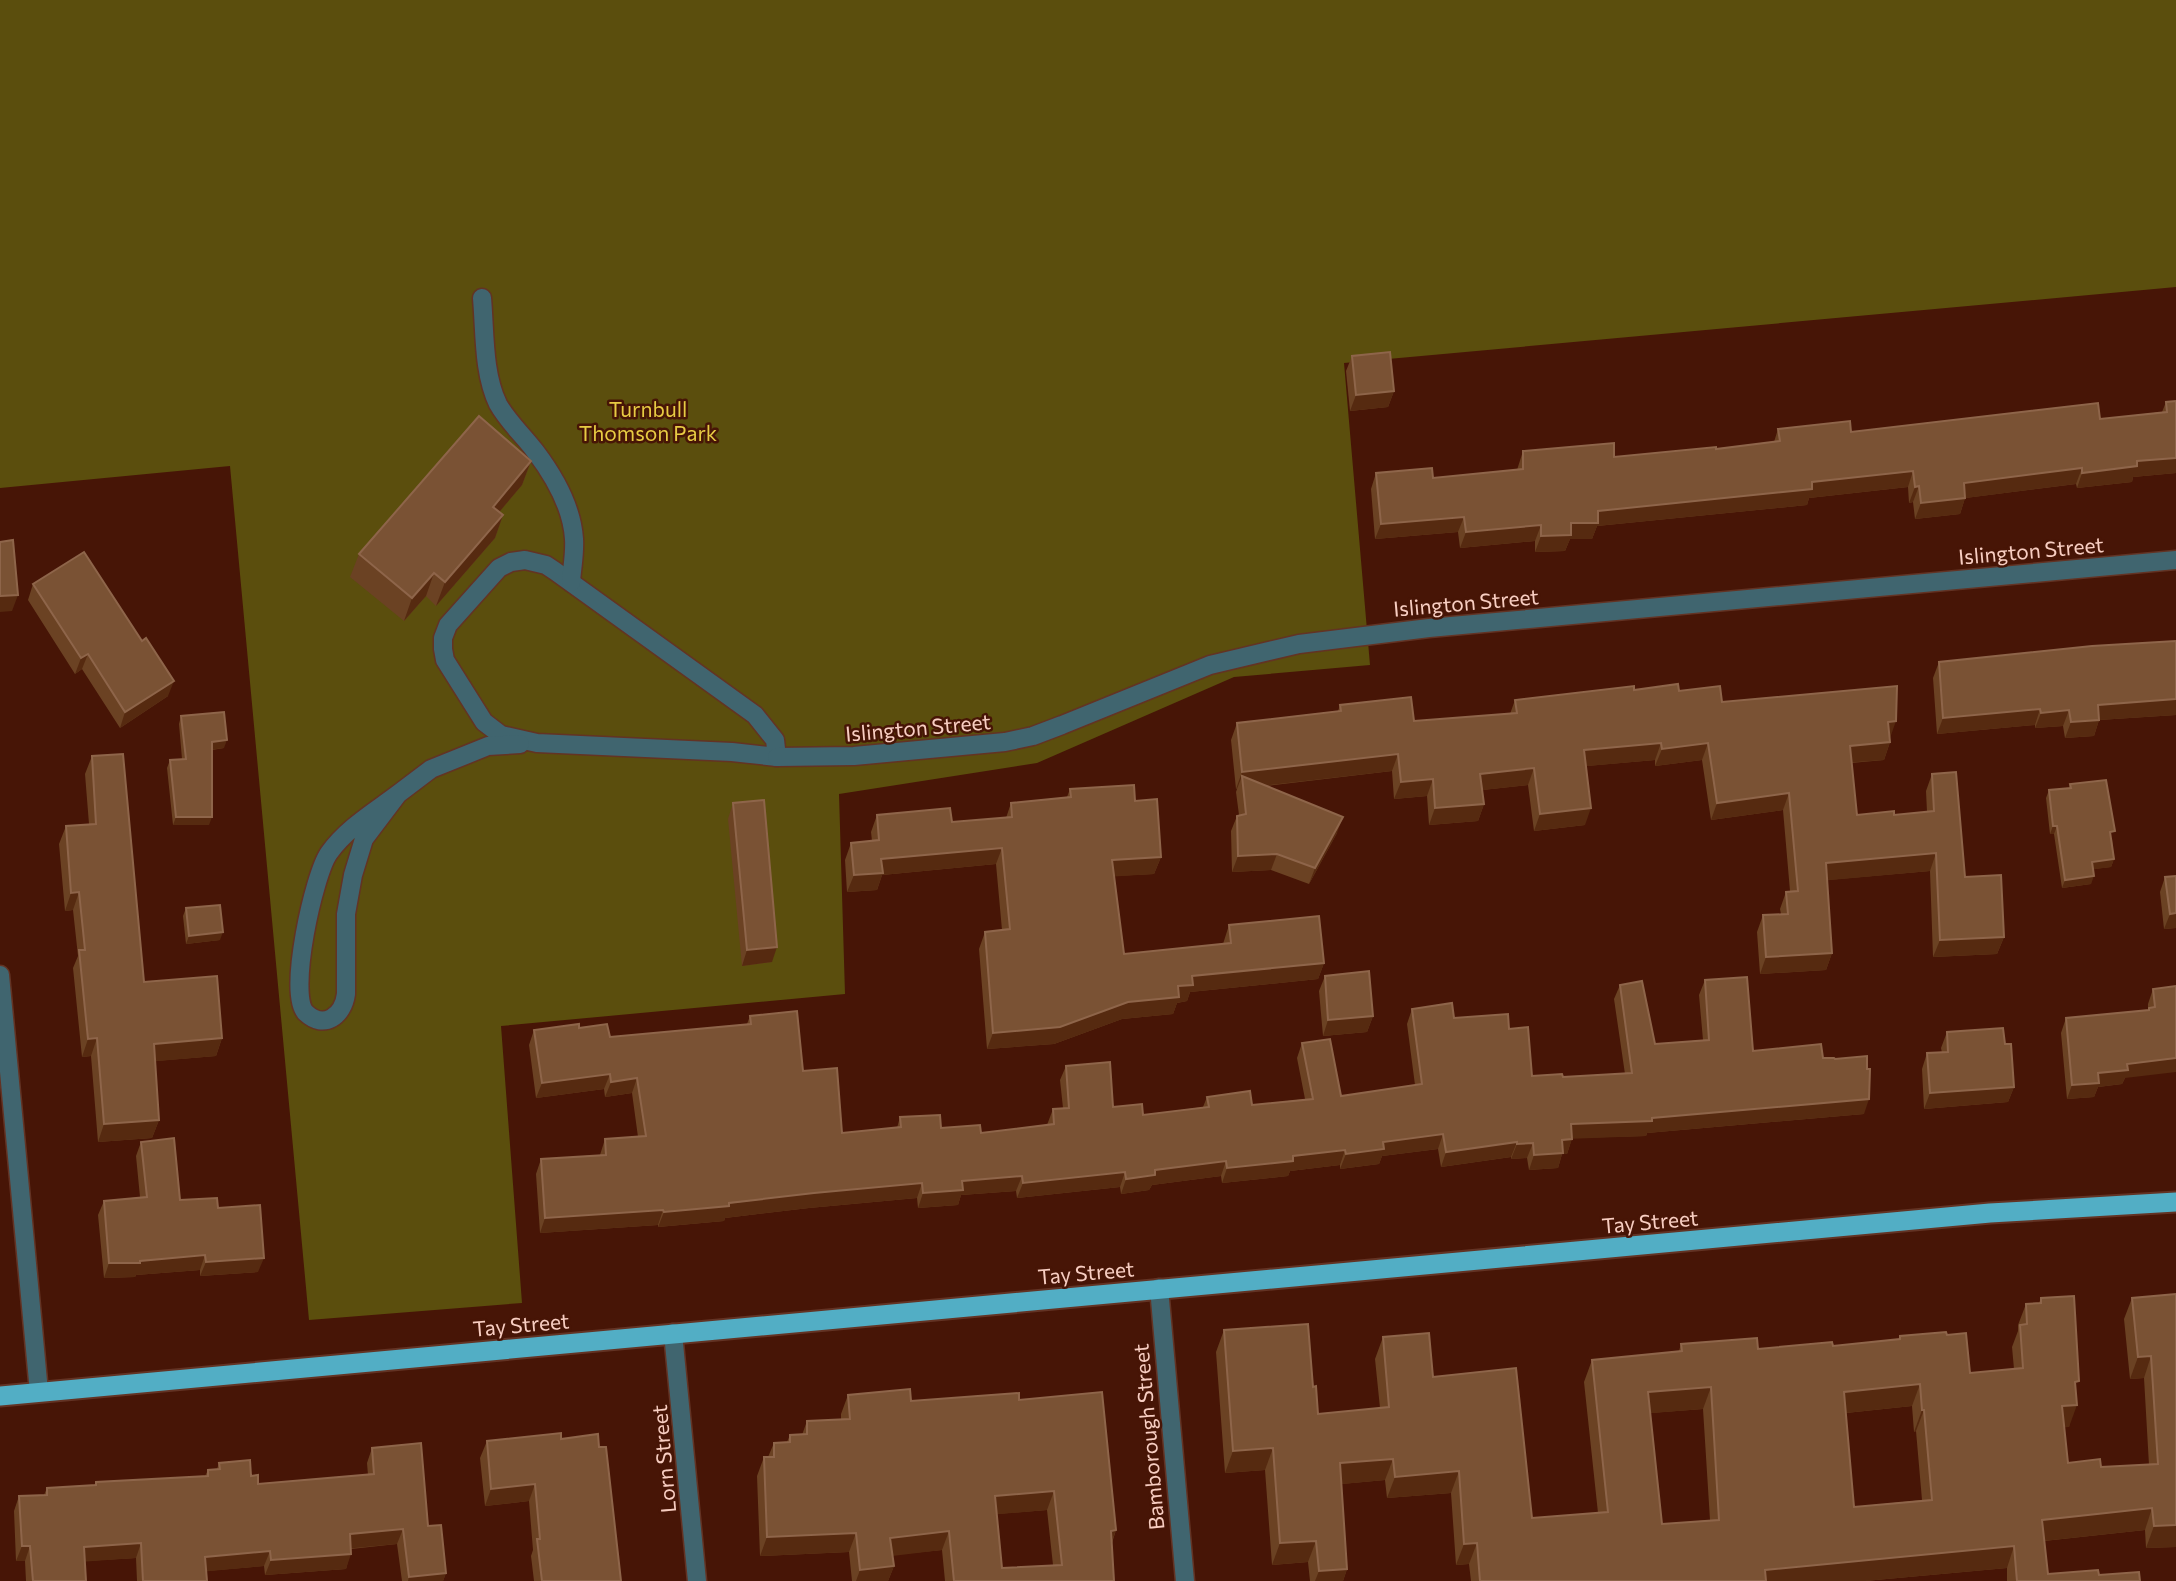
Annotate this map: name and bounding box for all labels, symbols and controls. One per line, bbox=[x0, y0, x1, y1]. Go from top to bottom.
park label: Turnbull Thomson Park bbox=[579, 396, 717, 445]
street label: Islington Street bbox=[1957, 531, 2105, 569]
street label: Islington Street bbox=[1392, 583, 1540, 621]
street label: Islington Street bbox=[844, 708, 992, 746]
street label: Tay Street bbox=[1601, 1204, 1699, 1238]
street label: Tay Street bbox=[1037, 1255, 1135, 1289]
street label: Tay Street bbox=[472, 1307, 570, 1341]
street label: Bamborough Street bbox=[1127, 1343, 1169, 1531]
street label: Lorn Street bbox=[646, 1404, 680, 1514]

